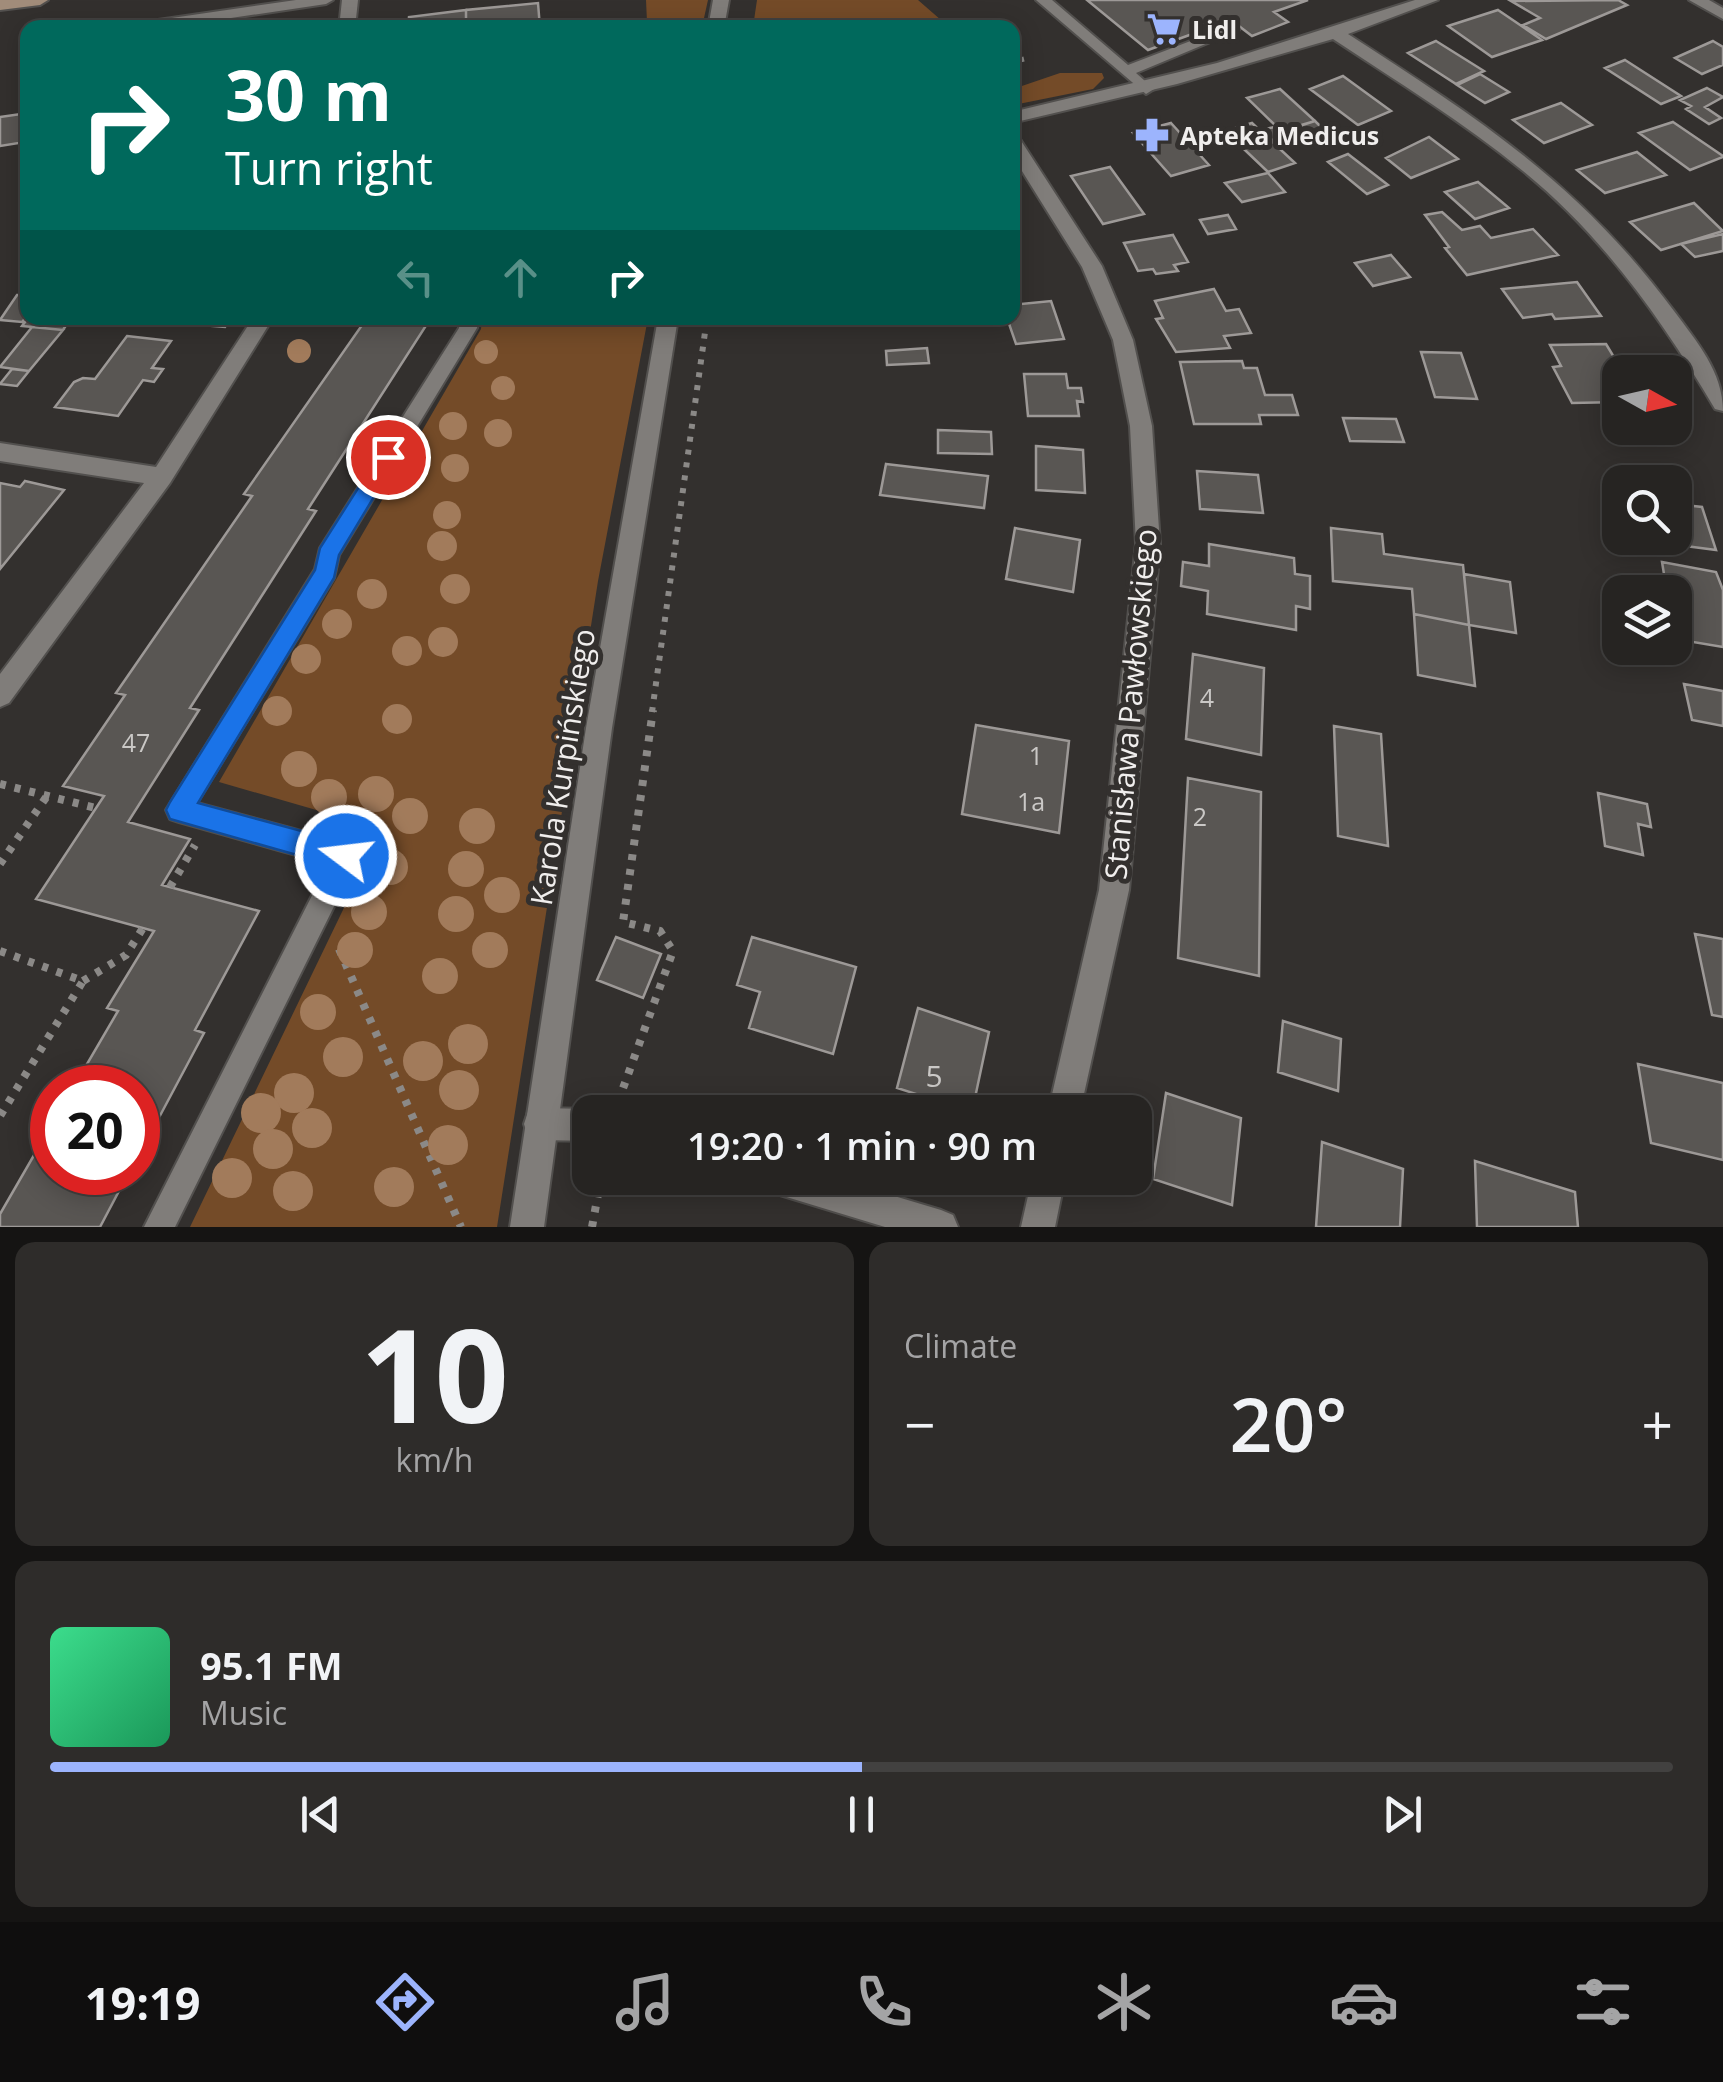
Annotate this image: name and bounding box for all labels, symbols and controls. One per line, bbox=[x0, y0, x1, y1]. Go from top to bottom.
supermarket icon: Lidl bbox=[1145, 10, 1183, 48]
place label: Lidl bbox=[1192, 12, 1237, 46]
text: 30 m bbox=[225, 46, 392, 142]
icon: right bbox=[60, 60, 190, 190]
pharmacy icon: Apteka Medicus bbox=[1133, 116, 1171, 154]
place label: Apteka Medicus bbox=[1180, 118, 1379, 152]
text: Turn right bbox=[225, 137, 433, 198]
icon: left bbox=[388, 250, 443, 305]
icon: ahead bbox=[493, 250, 548, 305]
icon: right bbox=[598, 250, 653, 305]
north arrow bbox=[1602, 355, 1692, 445]
map controls bbox=[1602, 355, 1692, 665]
pin bbox=[346, 415, 431, 500]
icon: arrive bbox=[361, 430, 416, 485]
button: search bbox=[1602, 465, 1692, 555]
street label: Stanisława Pawłowskiego bbox=[1094, 527, 1166, 881]
button: layers bbox=[1602, 575, 1692, 665]
street label: Karola Kurpińskiego bbox=[520, 626, 604, 908]
house number: 4 bbox=[1200, 680, 1214, 714]
house number: 47 bbox=[122, 725, 150, 759]
house number: 1 bbox=[1029, 738, 1043, 772]
house number: 1a bbox=[1017, 784, 1045, 818]
house number: 2 bbox=[1193, 799, 1207, 833]
position arrow bbox=[294, 804, 398, 908]
house number: 5 bbox=[925, 1055, 943, 1096]
speed limit sign: 20 bbox=[30, 1065, 160, 1195]
text: 19:20 · 1 min · 90 m bbox=[687, 1119, 1037, 1171]
text: 10 bbox=[360, 1284, 509, 1461]
text: Climate bbox=[904, 1324, 1017, 1367]
text: 20° bbox=[1230, 1372, 1347, 1474]
text: − bbox=[904, 1386, 935, 1461]
text: + bbox=[1642, 1386, 1673, 1461]
text: km/h bbox=[396, 1438, 473, 1481]
text: 95.1 FM bbox=[200, 1639, 343, 1691]
text: Music bbox=[200, 1691, 287, 1734]
icon: previous bbox=[293, 1787, 348, 1842]
icon: pause bbox=[834, 1787, 889, 1842]
icon: next bbox=[1375, 1787, 1430, 1842]
icon: directions bbox=[370, 1967, 440, 2037]
icon: music bbox=[610, 1967, 680, 2037]
icon: phone bbox=[849, 1967, 919, 2037]
icon: climate bbox=[1089, 1967, 1159, 2037]
icon: car bbox=[1329, 1967, 1399, 2037]
icon: filters bbox=[1568, 1967, 1638, 2037]
text: 19:19 bbox=[85, 1972, 201, 2033]

